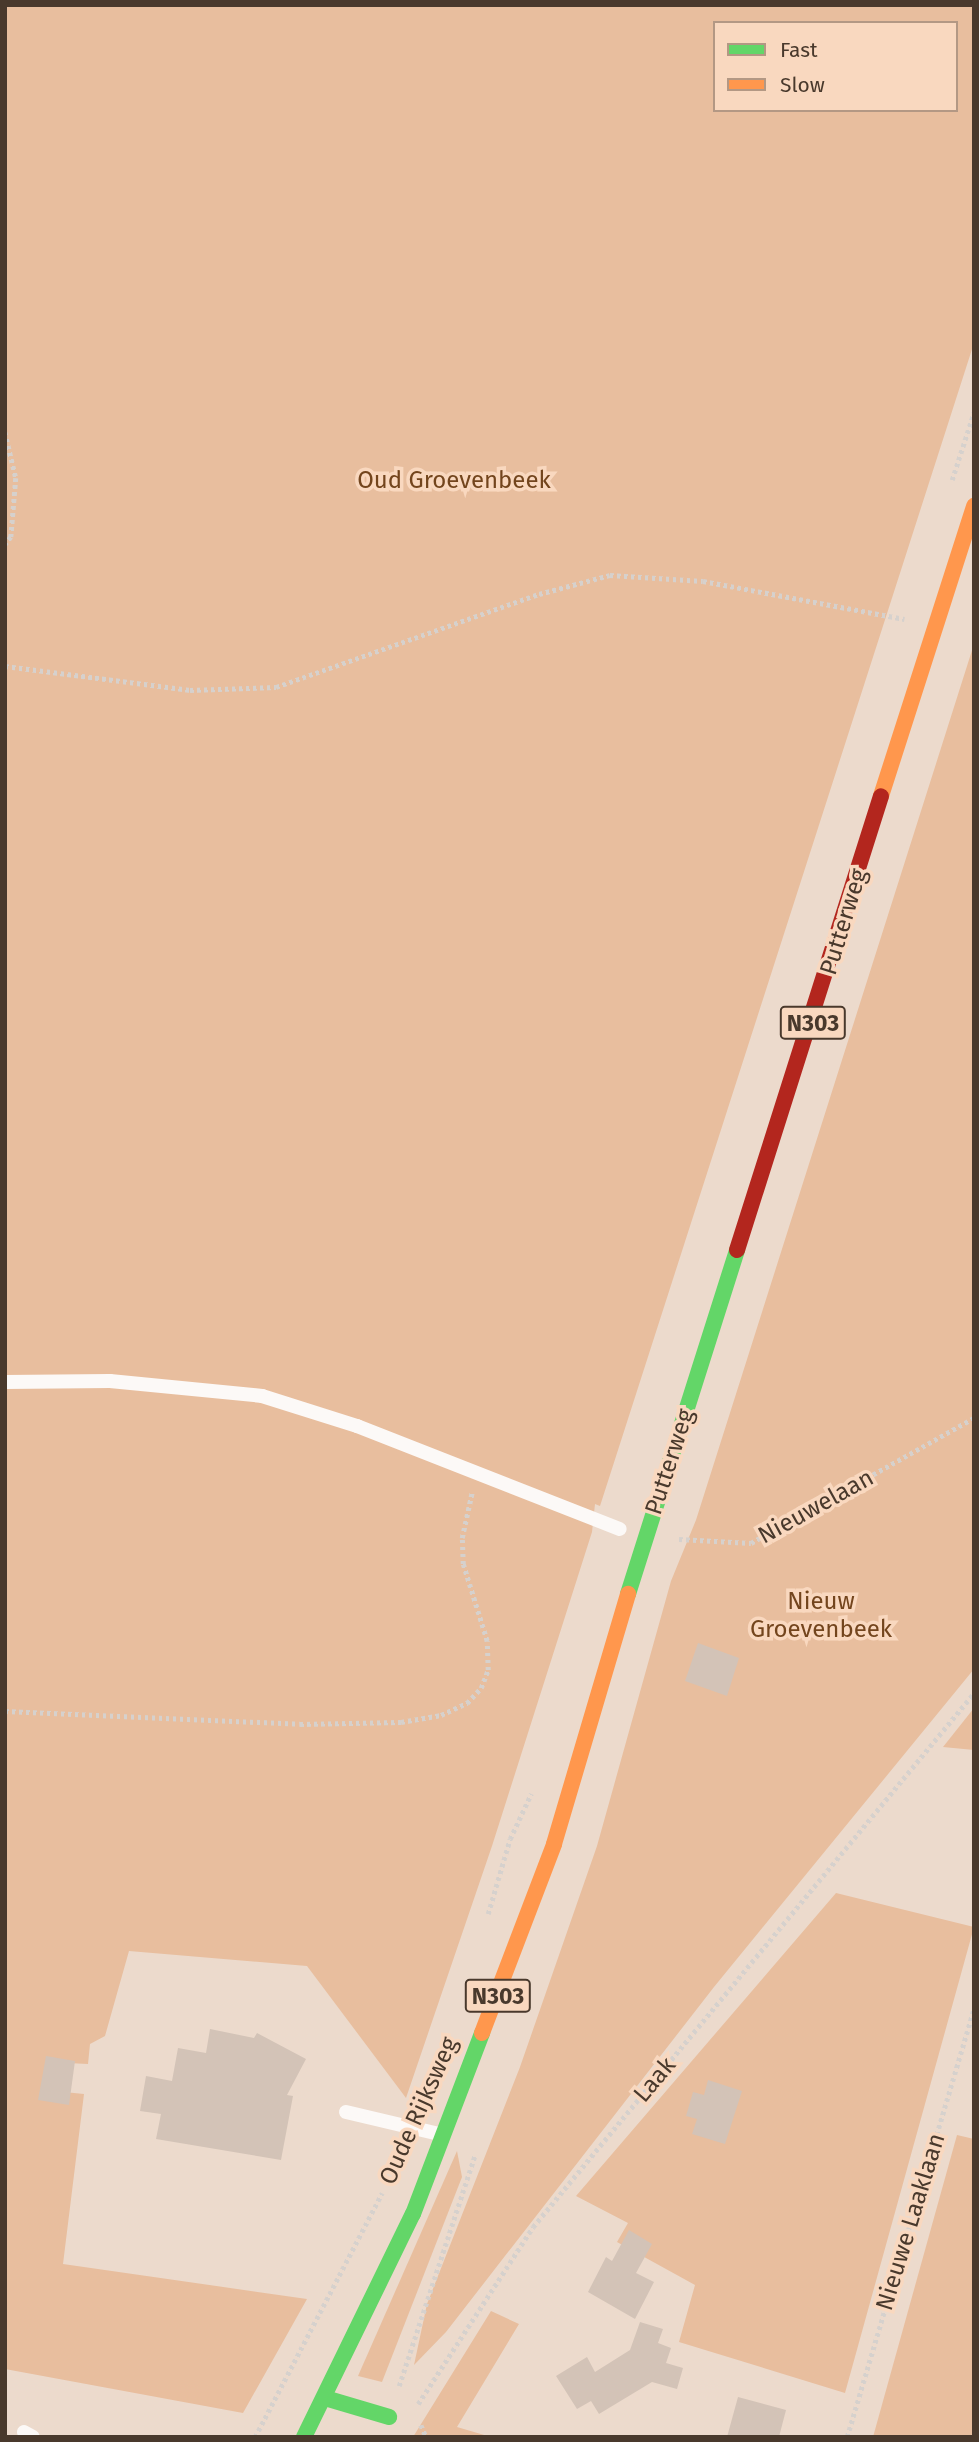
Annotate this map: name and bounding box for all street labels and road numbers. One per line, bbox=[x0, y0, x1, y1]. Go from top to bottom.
street label: Putterweg bbox=[814, 866, 874, 978]
road number: N303 bbox=[780, 1004, 846, 1042]
street label: Putterweg bbox=[639, 1406, 701, 1518]
street label: Nieuwelaan bbox=[753, 1464, 879, 1550]
road number: N303 bbox=[465, 1977, 531, 2016]
street label: Oude Rijksweg bbox=[374, 2033, 464, 2189]
street label: Laak bbox=[628, 2052, 682, 2108]
street label: Nieuwe Laaklaan bbox=[870, 2130, 952, 2314]

